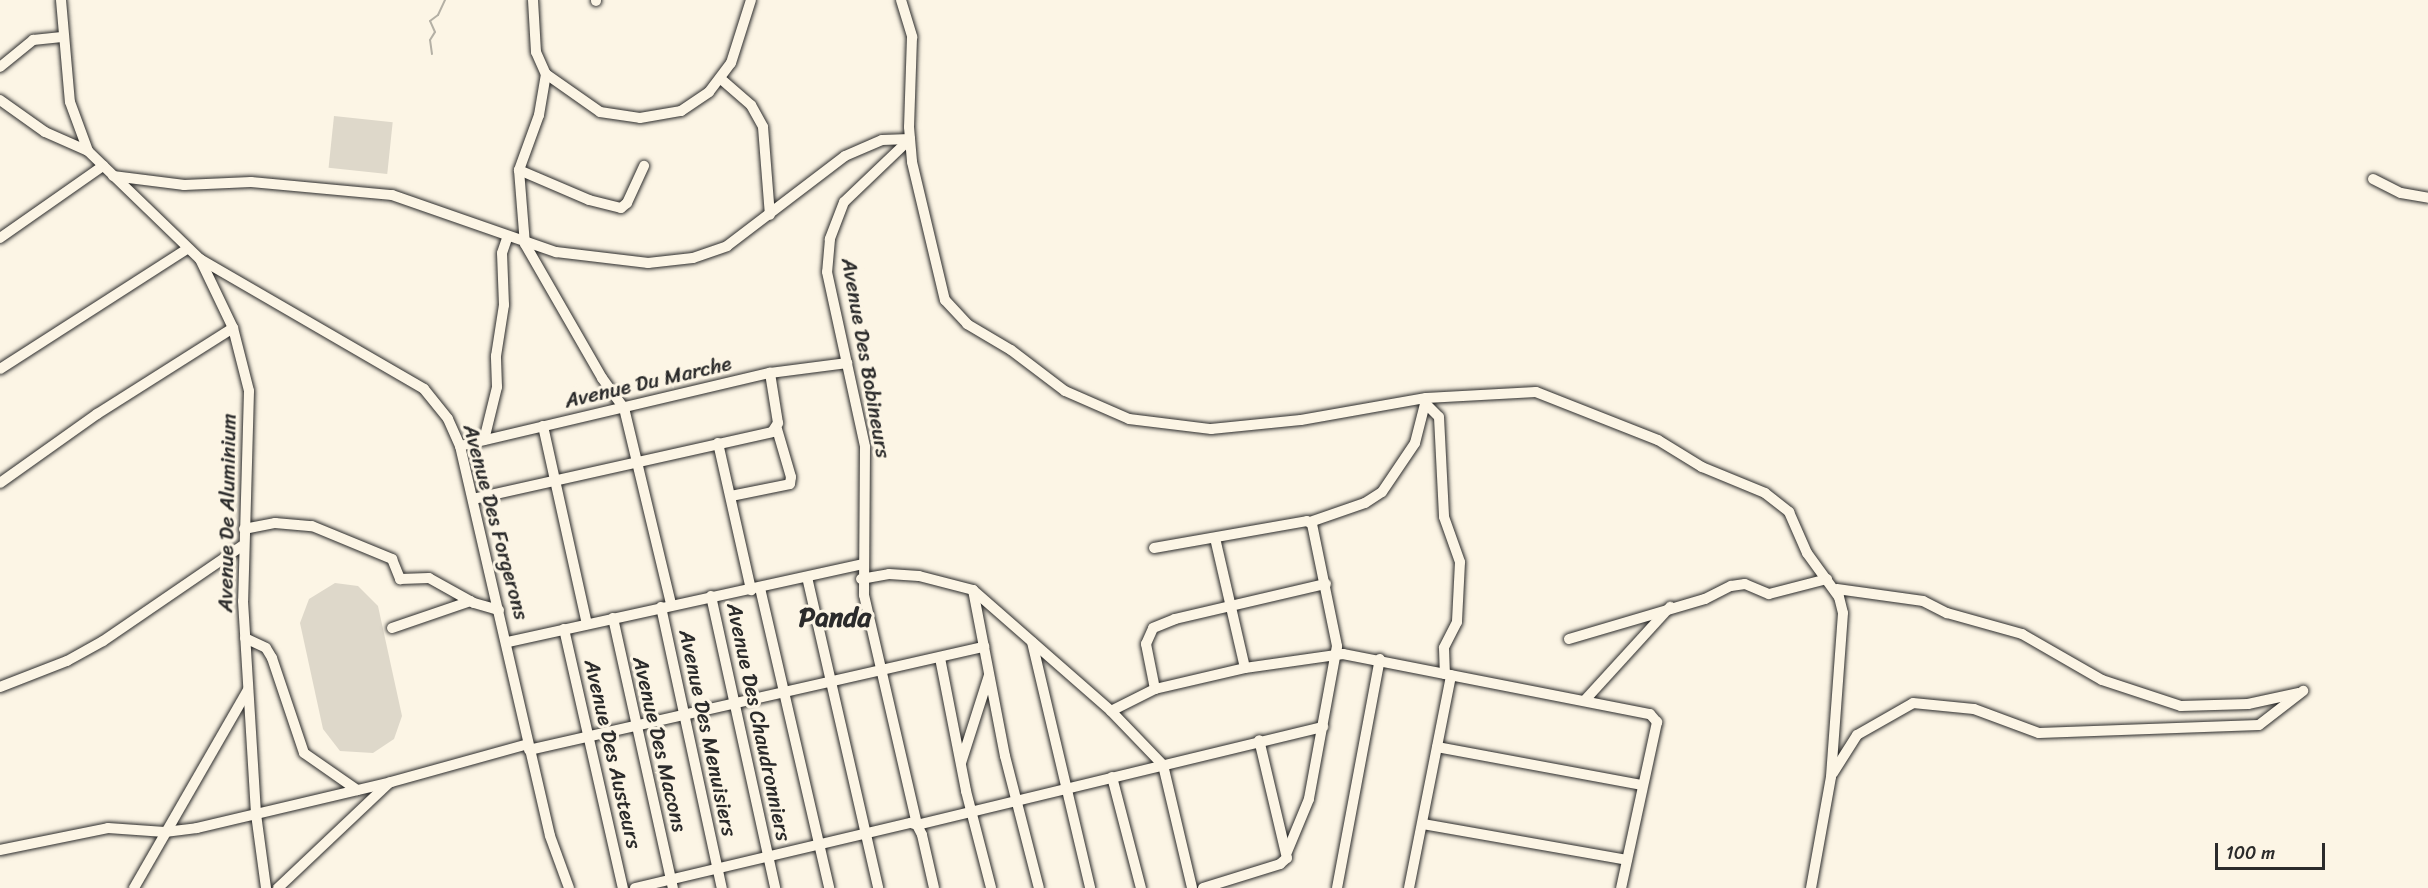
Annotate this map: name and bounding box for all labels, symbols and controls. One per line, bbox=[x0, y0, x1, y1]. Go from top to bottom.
street label: Avenue Des Bobineurs bbox=[836, 256, 896, 460]
street label: Avenue Du Marche bbox=[562, 351, 734, 413]
street label: Avenue De Aluminium bbox=[213, 413, 241, 613]
street label: Avenue Des Forgerons bbox=[458, 421, 534, 623]
street label: Avenue Des Chaudronniers bbox=[721, 600, 797, 844]
district label: Panda bbox=[799, 602, 871, 634]
street label: Avenue Des Menuisiers bbox=[674, 627, 742, 839]
street label: Avenue Des Macons bbox=[628, 654, 692, 834]
street label: Avenue Des Austeurs bbox=[579, 656, 647, 852]
scale bar bbox=[2218, 831, 2328, 869]
text: 100 m bbox=[2226, 837, 2275, 869]

